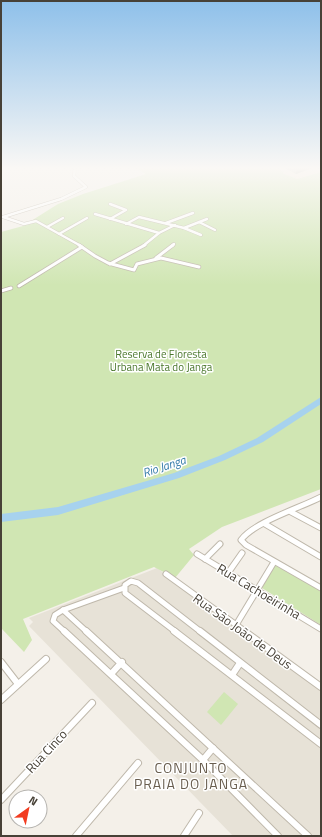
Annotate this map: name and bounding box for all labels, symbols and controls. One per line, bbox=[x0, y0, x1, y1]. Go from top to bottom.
park label: Reserva de Floresta Urbana Mata do Janga bbox=[110, 346, 213, 375]
water label: Rio Janga bbox=[140, 450, 189, 482]
street label: Rua Cachoeirinha bbox=[213, 558, 305, 624]
street label: Rua São João de Deus bbox=[189, 588, 297, 674]
street label: Rua Cinco bbox=[20, 724, 72, 777]
district label: CONJUNTO PRAIA DO JANGA bbox=[134, 757, 248, 794]
north arrow bbox=[8, 789, 48, 829]
text: N bbox=[26, 792, 41, 809]

